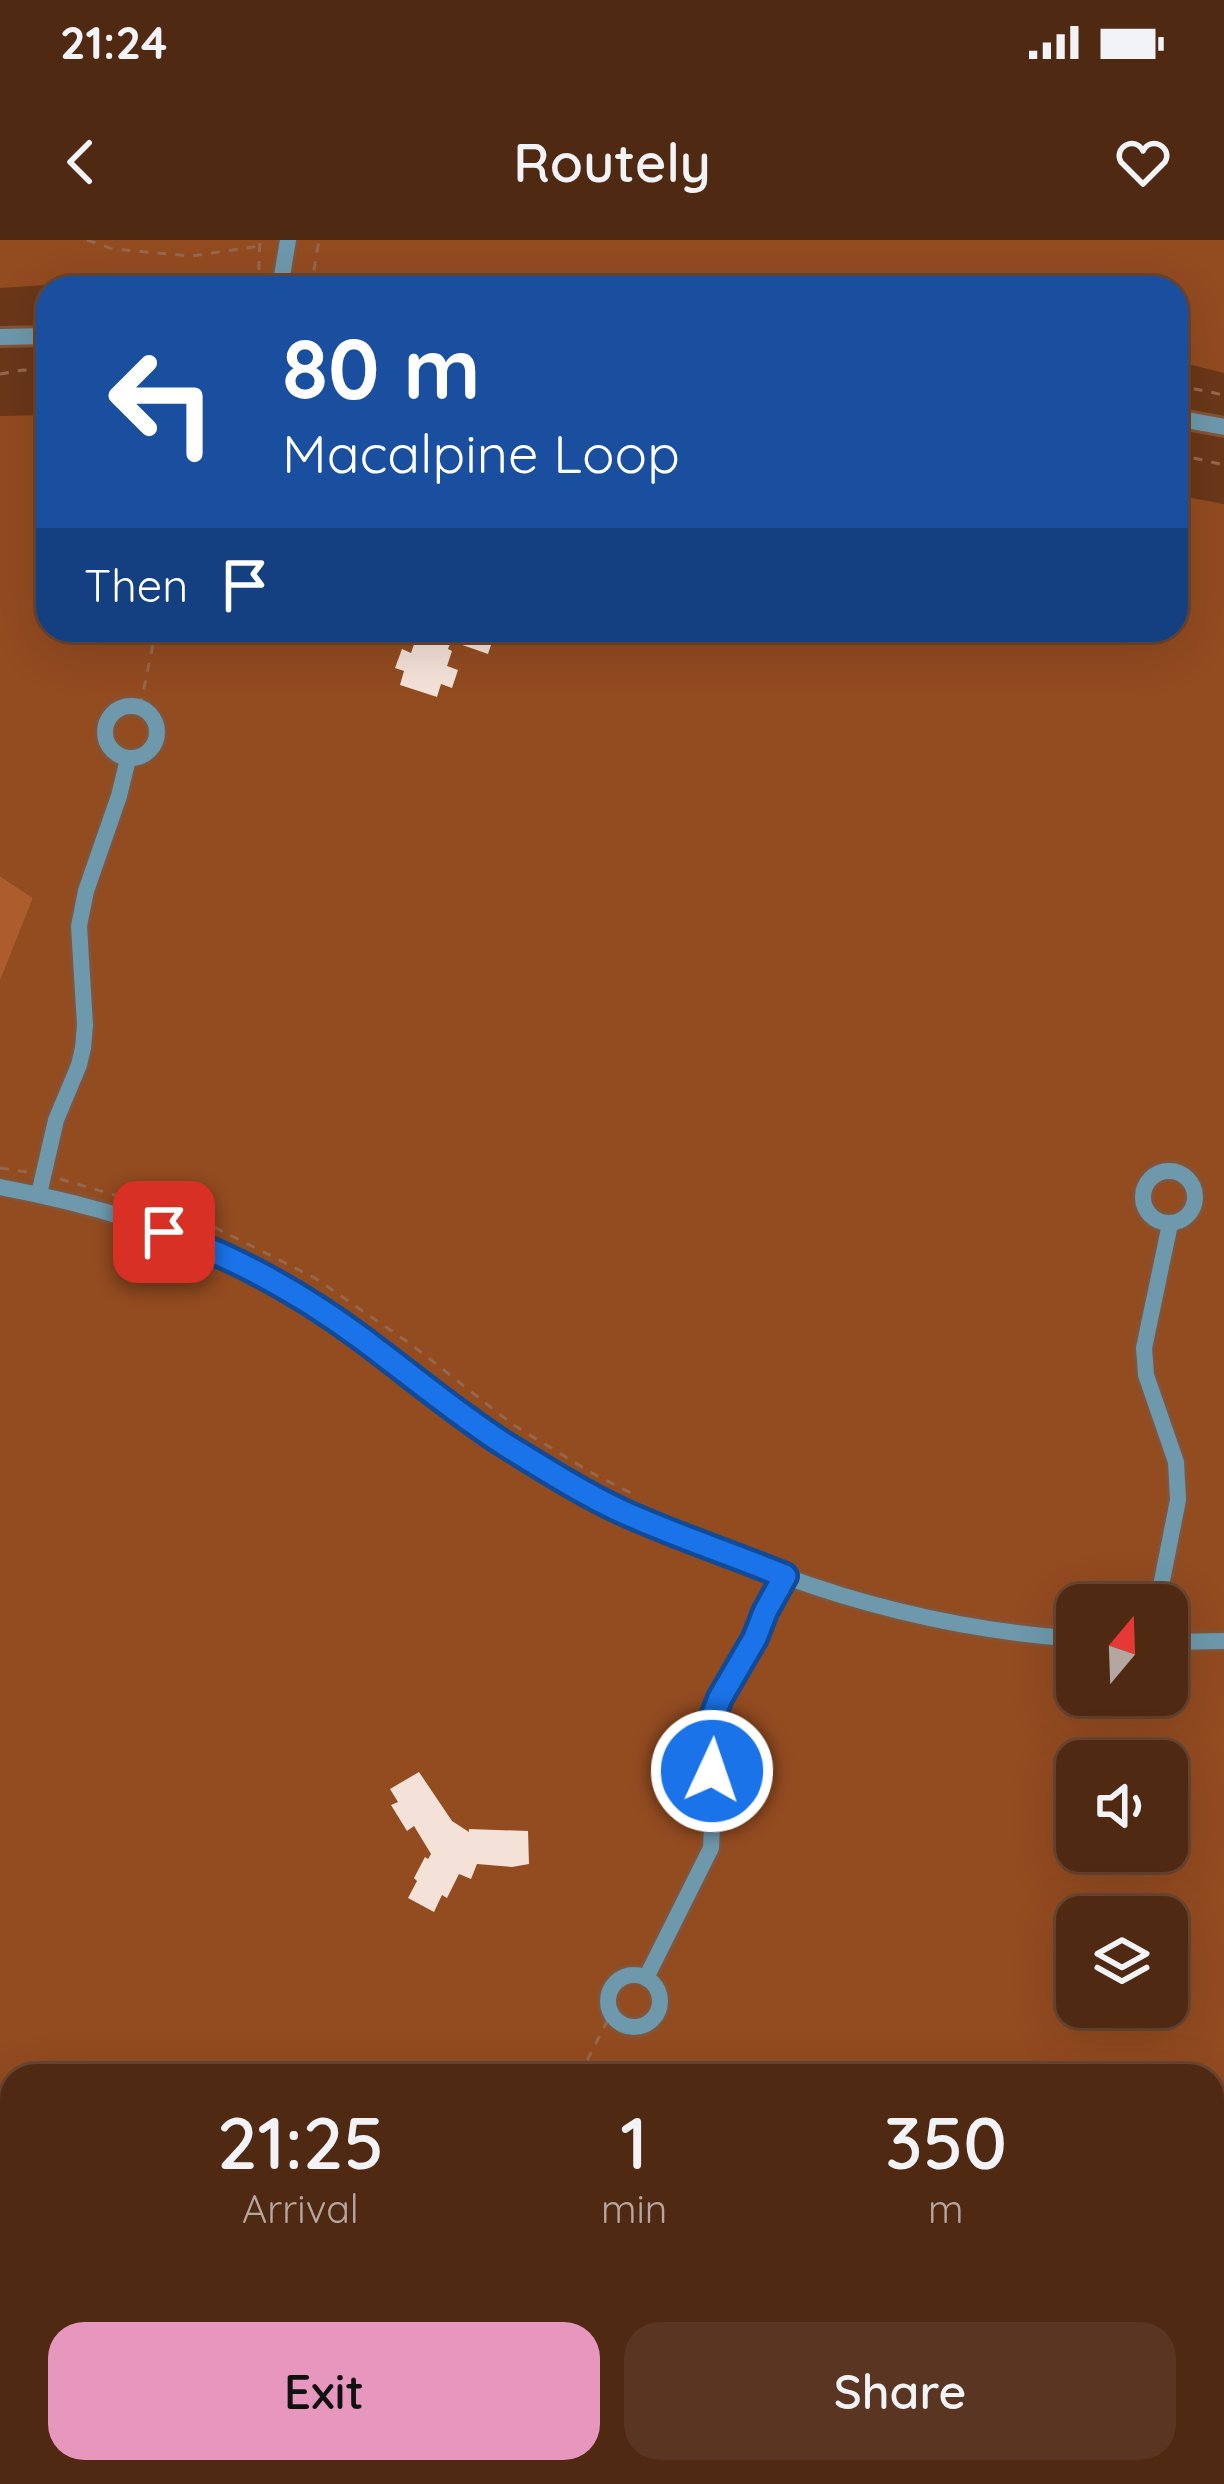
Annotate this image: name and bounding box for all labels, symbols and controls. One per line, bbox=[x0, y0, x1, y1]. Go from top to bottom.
text: 21:24 bbox=[60, 14, 167, 70]
text: Routely bbox=[513, 128, 711, 196]
icon: back bbox=[48, 129, 114, 195]
icon: heart bbox=[1110, 129, 1176, 195]
text: 80 m bbox=[282, 315, 481, 420]
icon: left bbox=[84, 324, 240, 480]
text: Macalpine Loop bbox=[282, 419, 680, 487]
icon: arrive bbox=[212, 552, 278, 618]
text: Then bbox=[84, 557, 188, 613]
pin bbox=[113, 1181, 215, 1283]
icon: arrive bbox=[131, 1199, 197, 1265]
north arrow bbox=[1056, 1584, 1188, 1716]
map controls bbox=[1056, 1584, 1188, 2028]
position arrow bbox=[649, 1708, 775, 1834]
button: sound bbox=[1056, 1740, 1188, 1872]
button: layers bbox=[1056, 1896, 1188, 2028]
text: 21:25 bbox=[217, 2097, 384, 2187]
text: 1 bbox=[620, 2097, 648, 2187]
text: 350 bbox=[884, 2097, 1007, 2187]
text: Arrival bbox=[242, 2184, 359, 2233]
text: min bbox=[601, 2184, 667, 2233]
text: m bbox=[928, 2184, 963, 2233]
button: Exit bbox=[48, 2322, 600, 2460]
button: Share bbox=[624, 2322, 1176, 2460]

